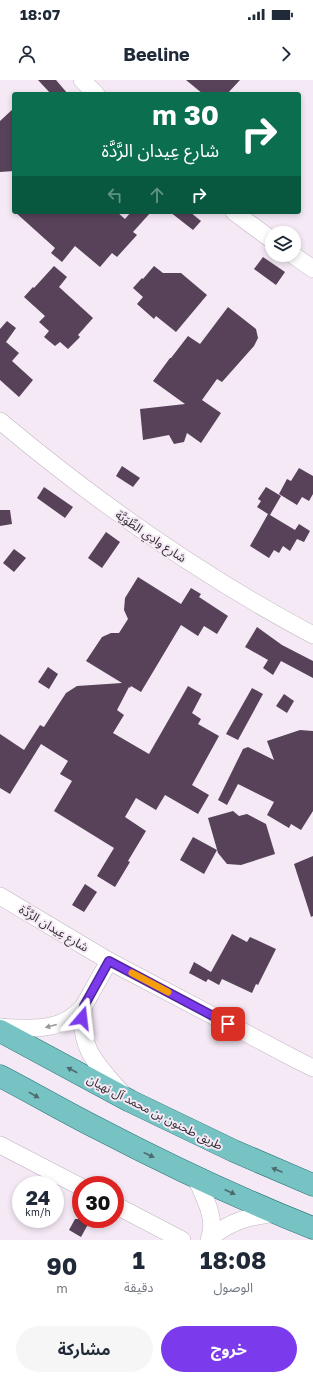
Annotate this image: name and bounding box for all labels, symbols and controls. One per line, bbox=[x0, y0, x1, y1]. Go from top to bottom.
text: 18:07 bbox=[20, 5, 60, 23]
icon: person bbox=[16, 43, 38, 65]
text: Beeline bbox=[123, 43, 190, 65]
icon: forward bbox=[275, 43, 297, 65]
text: 30 m bbox=[152, 98, 219, 131]
icon: right bbox=[233, 108, 285, 160]
text: شارع عِيدان الرَّدَّة bbox=[102, 139, 219, 161]
icon: left bbox=[104, 184, 126, 206]
icon: ahead bbox=[146, 184, 168, 206]
icon: right bbox=[188, 184, 210, 206]
map controls bbox=[265, 226, 301, 262]
button: layers bbox=[265, 226, 301, 262]
street label: شارع وادِي الطِّوَيَّة bbox=[111, 507, 189, 567]
street label: شارع عِيدان الرَّدَّة bbox=[16, 901, 91, 956]
position arrow bbox=[61, 997, 103, 1039]
pin bbox=[211, 1007, 245, 1041]
icon: arrive bbox=[217, 1013, 239, 1035]
one-way arrow bbox=[45, 1023, 57, 1029]
one-way arrow bbox=[66, 1067, 78, 1073]
street label: طريق طحنون بن محمد آل نهيان bbox=[84, 1071, 225, 1154]
one-way arrow bbox=[28, 1091, 40, 1098]
one-way arrow bbox=[144, 1152, 155, 1158]
one-way arrow bbox=[271, 1166, 283, 1172]
speed limit sign: 30 bbox=[72, 1176, 124, 1228]
text: 24 bbox=[26, 1185, 50, 1209]
one-way arrow bbox=[224, 1189, 236, 1195]
text: km/h bbox=[25, 1206, 51, 1218]
text: 1 bbox=[133, 1245, 145, 1274]
text: 18:08 bbox=[200, 1245, 266, 1274]
text: 90 bbox=[47, 1251, 77, 1280]
text: دقيقة bbox=[124, 1279, 154, 1295]
text: الوصول bbox=[214, 1279, 253, 1295]
text: m bbox=[56, 1280, 68, 1296]
button: مشاركة bbox=[16, 1326, 153, 1372]
button: خروج bbox=[161, 1326, 297, 1372]

